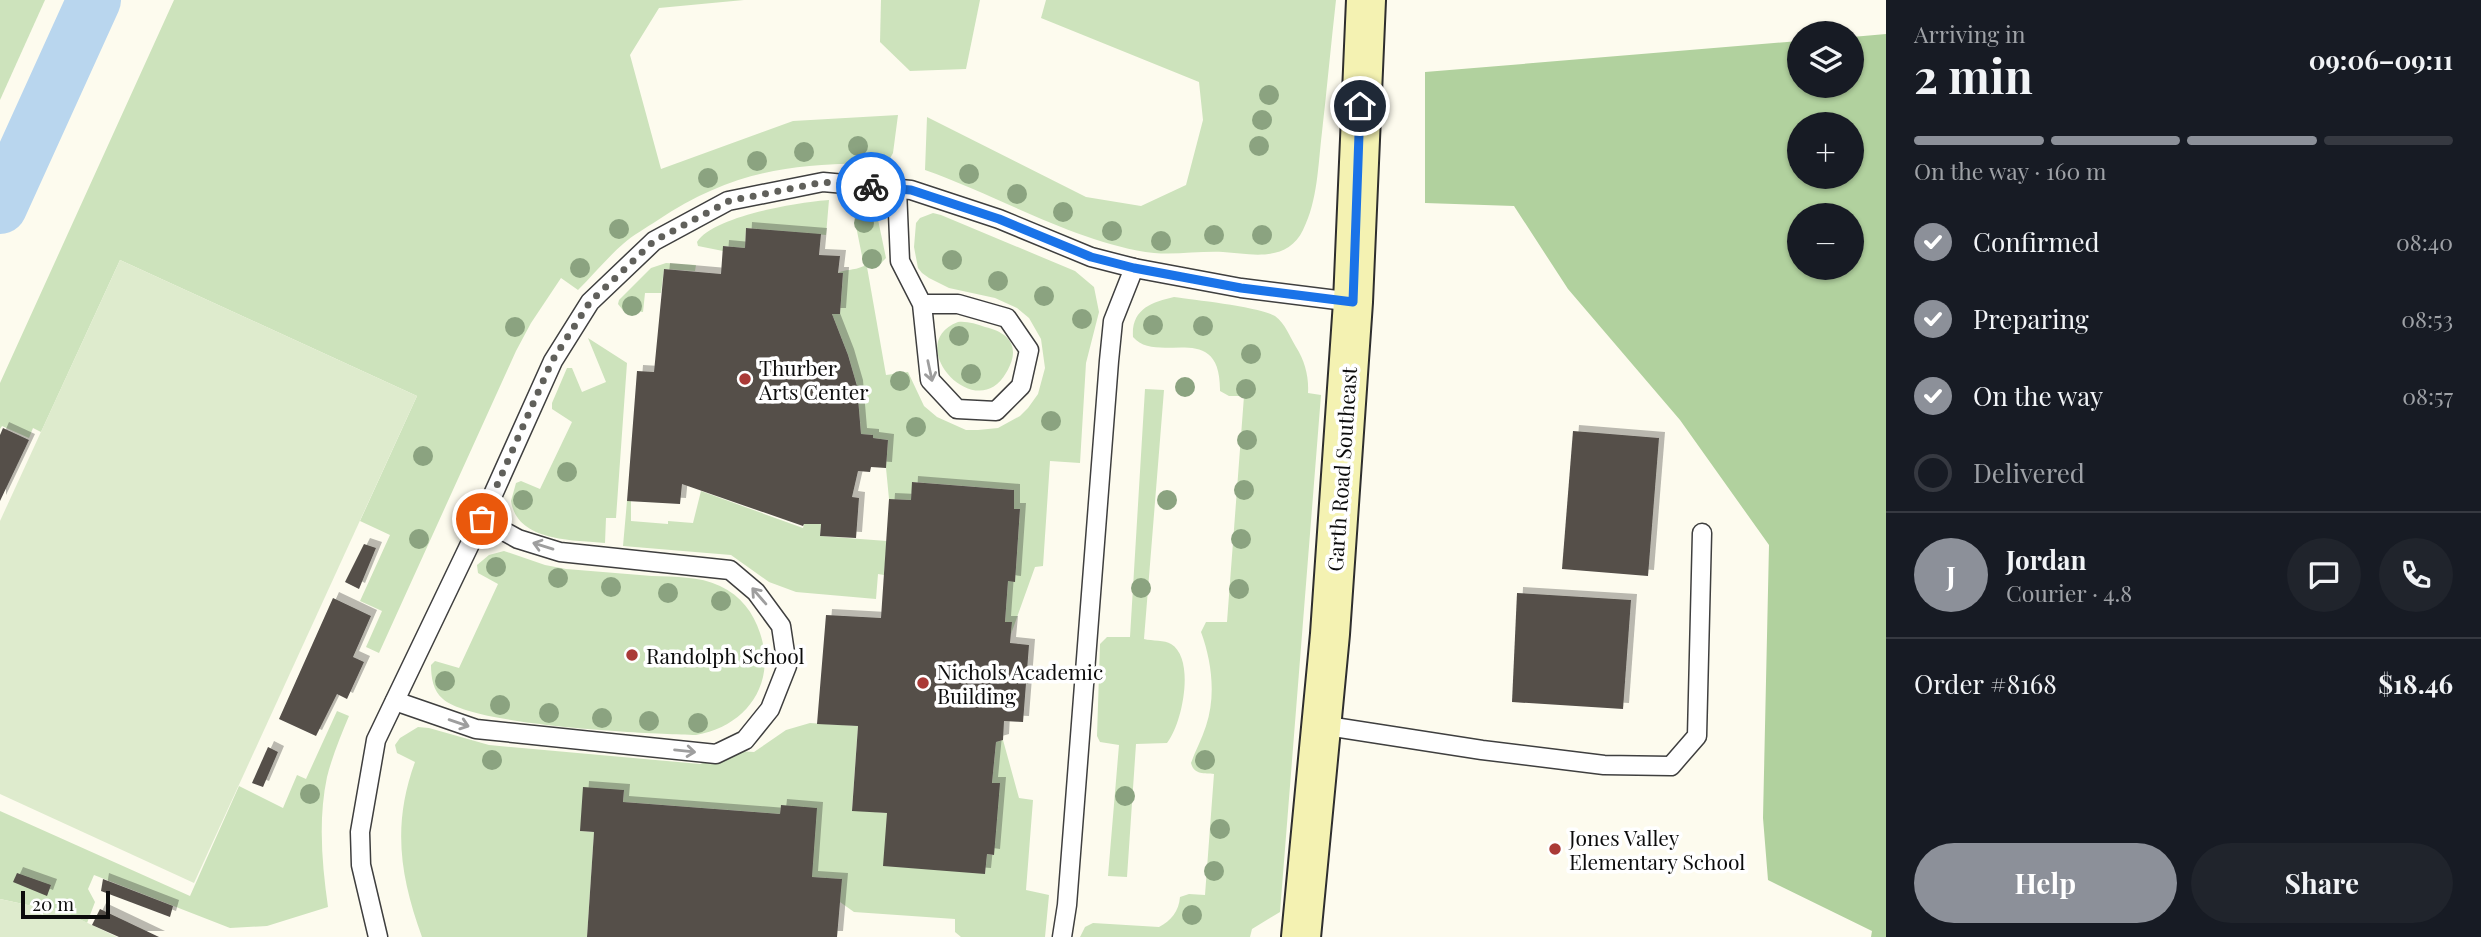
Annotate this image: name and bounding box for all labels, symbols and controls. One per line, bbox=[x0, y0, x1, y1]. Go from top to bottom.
text: Arriving in bbox=[1914, 18, 2026, 49]
map controls bbox=[1787, 21, 1864, 280]
button: layers bbox=[1787, 21, 1864, 98]
text: 09:06–09:11 bbox=[2309, 42, 2453, 77]
text: 2 min bbox=[1914, 44, 2033, 106]
pin bbox=[1330, 76, 1390, 136]
icon: home bbox=[1341, 87, 1379, 125]
button: + bbox=[1787, 112, 1864, 189]
courier bbox=[836, 152, 906, 222]
text: On the way · 160 m bbox=[1914, 155, 2106, 186]
icon: bike bbox=[852, 168, 890, 206]
button: − bbox=[1787, 203, 1864, 280]
icon: check bbox=[1914, 223, 1952, 261]
text: Confirmed bbox=[1973, 224, 2100, 259]
text: 08:40 bbox=[2396, 226, 2453, 257]
icon: check bbox=[1914, 300, 1952, 338]
text: Preparing bbox=[1973, 301, 2089, 336]
text: 08:53 bbox=[2401, 303, 2453, 334]
place label: Thurber Arts Center bbox=[758, 353, 869, 405]
one-way arrow bbox=[924, 360, 937, 382]
street label: Garth Road Southeast bbox=[1320, 365, 1362, 572]
marker: Thurber Arts Center bbox=[737, 371, 753, 387]
icon: check bbox=[1914, 377, 1952, 415]
text: On the way bbox=[1973, 378, 2103, 413]
text: 08:57 bbox=[2402, 380, 2453, 411]
text: Delivered bbox=[1973, 455, 2085, 490]
pin bbox=[452, 489, 512, 549]
icon: bag bbox=[463, 500, 501, 538]
button: chat bbox=[2287, 538, 2361, 612]
button: phone bbox=[2379, 538, 2453, 612]
one-way arrow bbox=[532, 539, 554, 552]
text: Jordan bbox=[2006, 542, 2086, 577]
text: J bbox=[1946, 558, 1956, 593]
text: Courier · 4.8 bbox=[2006, 577, 2132, 608]
one-way arrow bbox=[751, 588, 766, 606]
place label: Randolph School bbox=[646, 641, 805, 669]
marker: Randolph School bbox=[624, 647, 640, 663]
place label: Nichols Academic Building bbox=[937, 657, 1103, 709]
text: Order #8168 bbox=[1914, 666, 2057, 701]
text: $18.46 bbox=[2378, 666, 2453, 701]
marker: Nichols Academic Building bbox=[915, 675, 931, 691]
one-way arrow bbox=[448, 718, 470, 731]
one-way arrow bbox=[673, 744, 696, 757]
place label: Jones Valley Elementary School bbox=[1568, 823, 1745, 875]
marker: Jones Valley Elementary School bbox=[1547, 841, 1563, 857]
button: Help bbox=[1914, 843, 2177, 923]
button: Share bbox=[2191, 843, 2453, 923]
scale bar bbox=[21, 888, 110, 920]
text: 20 m bbox=[32, 890, 74, 916]

